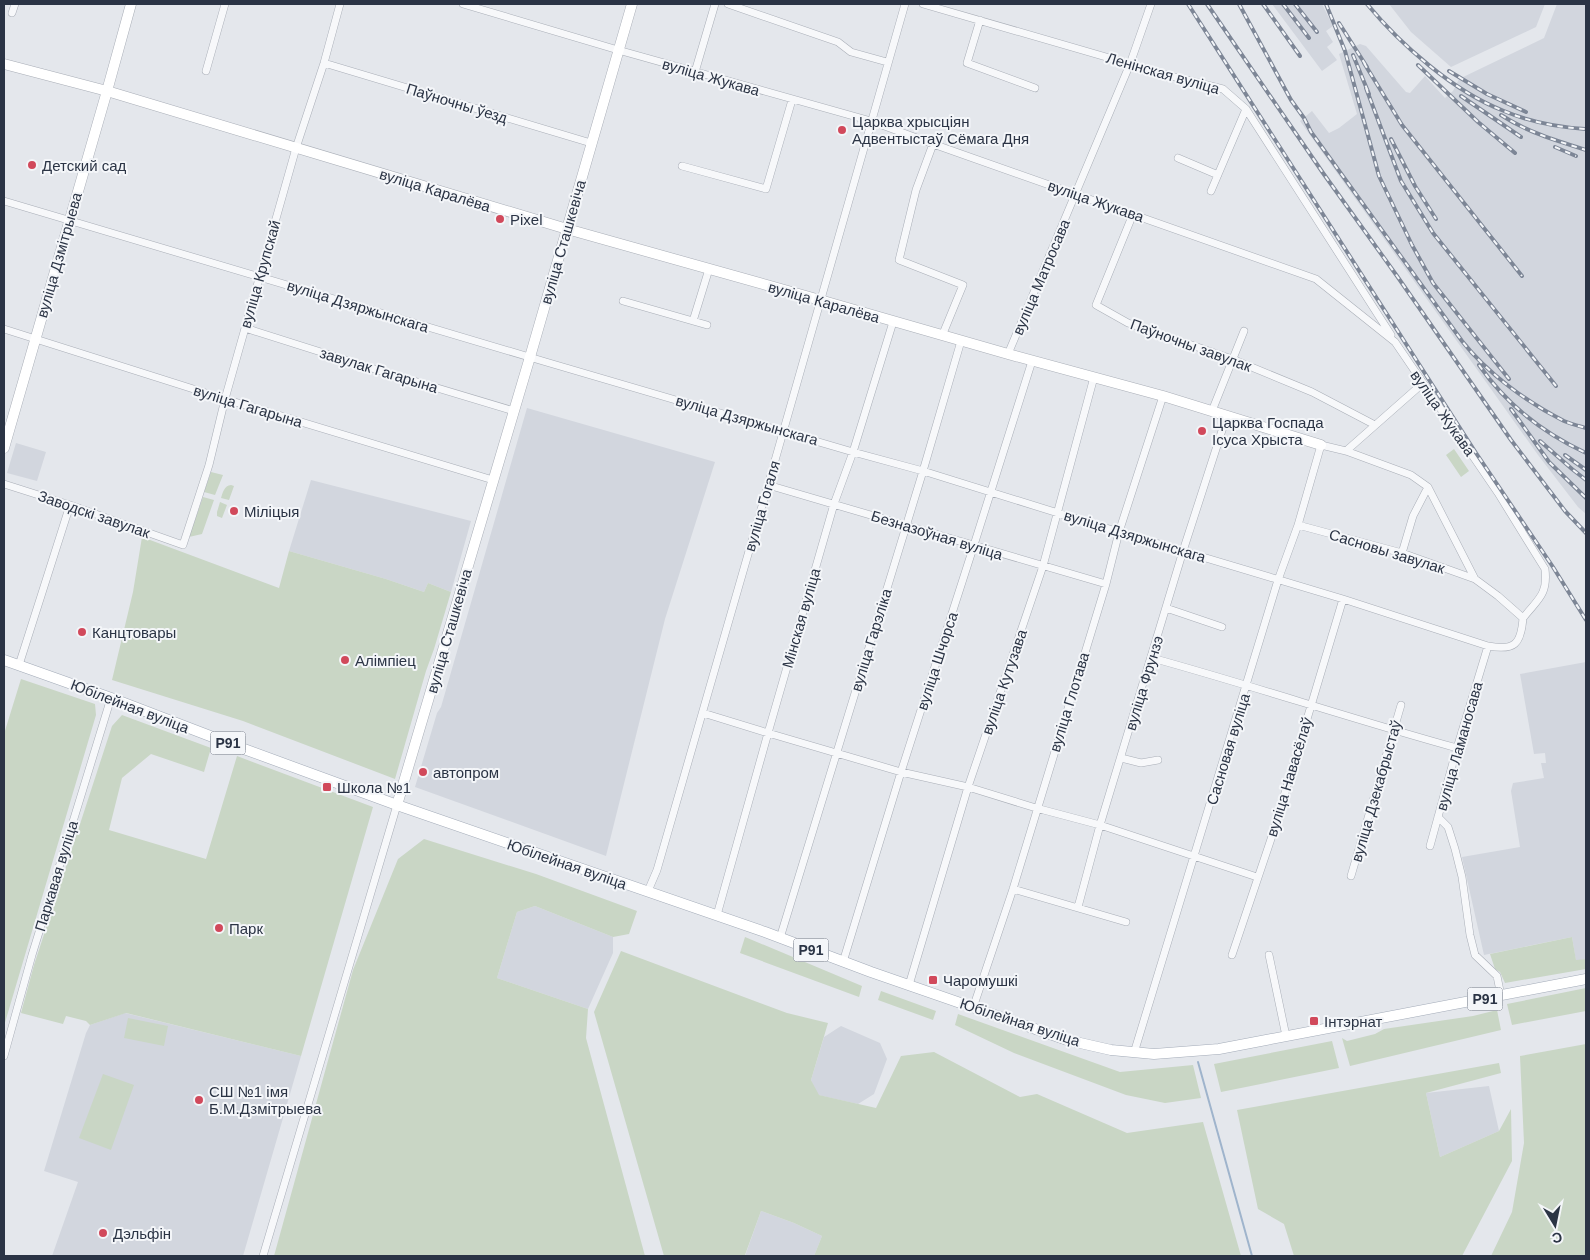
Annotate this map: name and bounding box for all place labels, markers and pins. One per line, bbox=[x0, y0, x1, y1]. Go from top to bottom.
place label: Царква хрысціян Адвентыстаў Сёмага Дня bbox=[852, 113, 1029, 147]
marker: Царква хрысціян Адвентыстаў Сёмага Дня bbox=[836, 124, 848, 136]
place label: Детский сад bbox=[42, 157, 127, 174]
marker: Детский сад bbox=[26, 159, 38, 171]
place label: Pixel bbox=[510, 211, 543, 228]
marker: Pixel bbox=[494, 213, 506, 225]
place label: Царква Госпада Ісуса Хрыста bbox=[1212, 414, 1324, 448]
marker: Царква Госпада Ісуса Хрыста bbox=[1196, 425, 1208, 437]
place label: Міліцыя bbox=[244, 503, 299, 520]
marker: Міліцыя bbox=[228, 505, 240, 517]
place label: Канцтовары bbox=[92, 624, 176, 641]
marker: Канцтовары bbox=[76, 626, 88, 638]
place label: Алімпіец bbox=[355, 652, 416, 669]
marker: Алімпіец bbox=[339, 654, 351, 666]
place label: автопром bbox=[433, 764, 499, 781]
marker: автопром bbox=[417, 766, 429, 778]
place label: Школа №1 bbox=[337, 779, 411, 796]
marker: Школа №1 bbox=[321, 781, 333, 793]
place label: Парк bbox=[229, 920, 263, 937]
marker: Парк bbox=[213, 922, 225, 934]
place label: Чаромушкі bbox=[943, 972, 1018, 989]
marker: Чаромушкі bbox=[927, 974, 939, 986]
place label: Інтэрнат bbox=[1324, 1013, 1383, 1030]
marker: Інтэрнат bbox=[1308, 1015, 1320, 1027]
place label: СШ №1 імя Б.М.Дзмітрыева bbox=[209, 1083, 322, 1117]
marker: СШ №1 імя Б.М.Дзмітрыева bbox=[193, 1094, 205, 1106]
place label: Дэльфін bbox=[113, 1225, 171, 1242]
marker: Дэльфін bbox=[97, 1227, 109, 1239]

